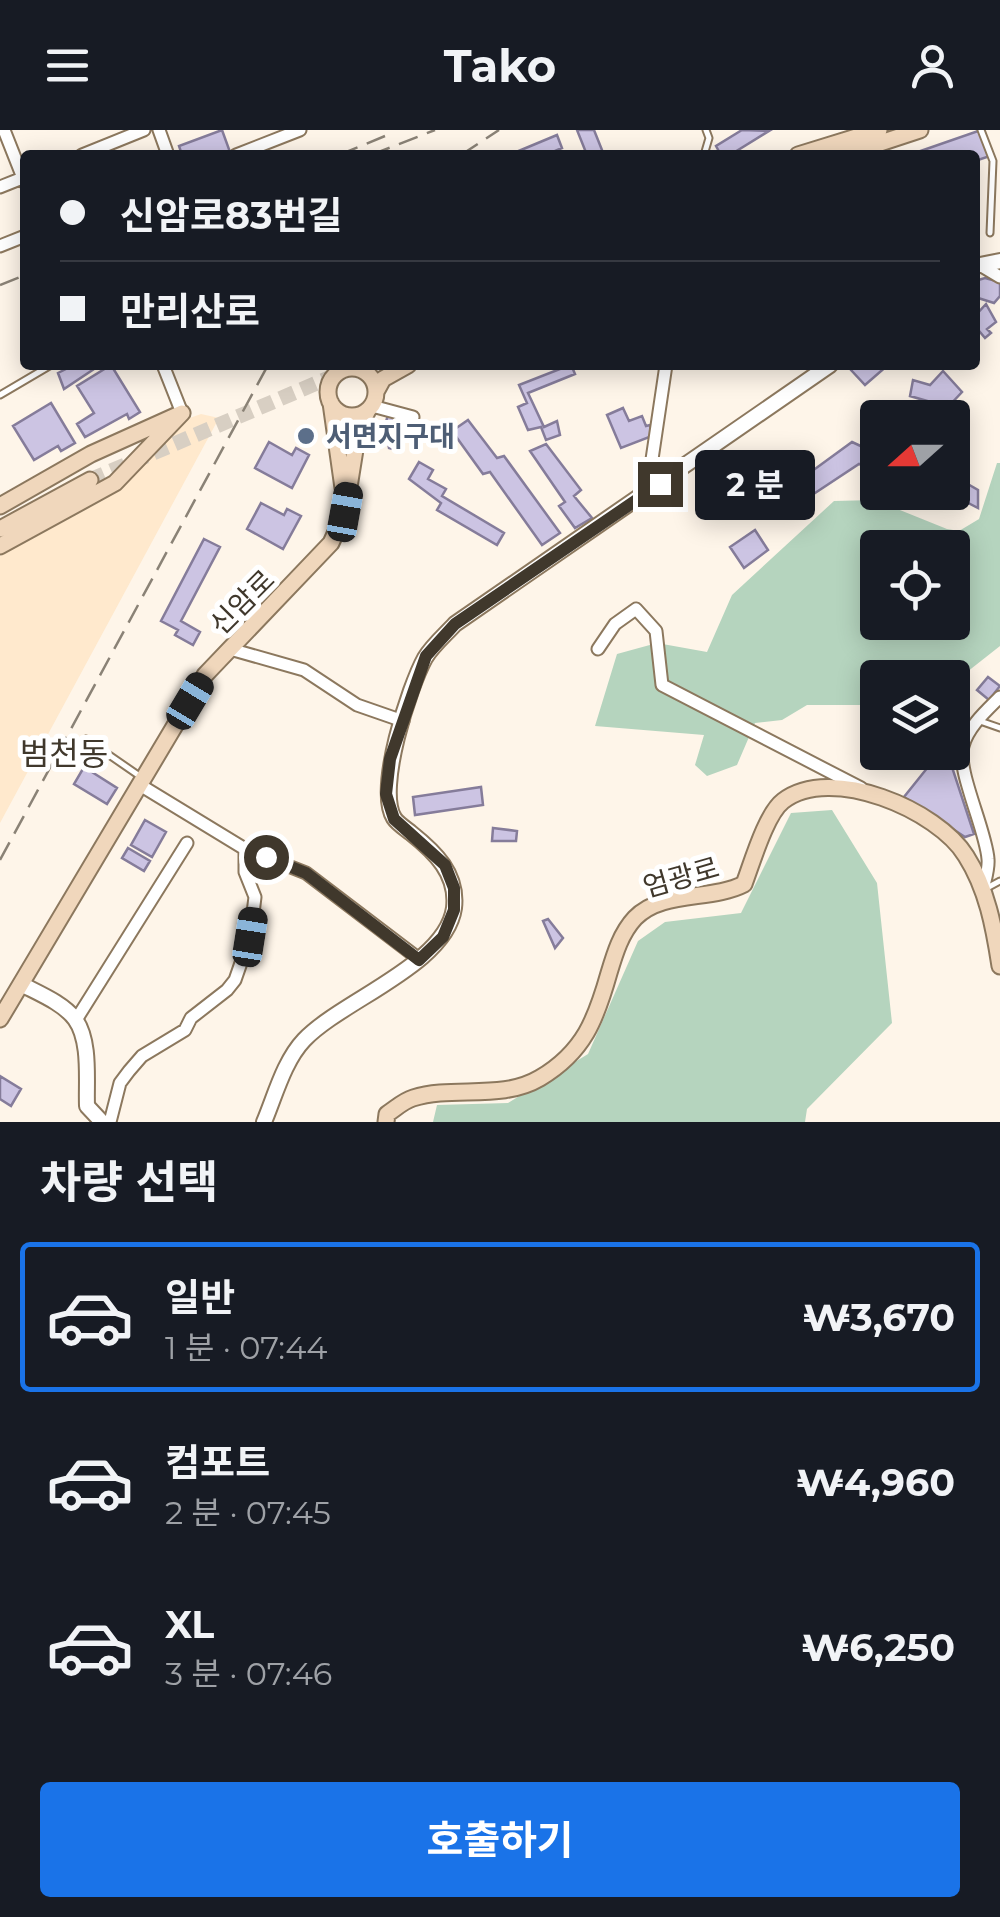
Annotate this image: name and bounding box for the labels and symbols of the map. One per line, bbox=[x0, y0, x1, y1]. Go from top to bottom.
north arrow bbox=[860, 400, 970, 510]
place label: 서면지구대 bbox=[326, 419, 455, 453]
marker: 서면지구대 bbox=[295, 425, 317, 447]
callout: 2 분 bbox=[695, 449, 815, 519]
route end bbox=[638, 462, 683, 507]
car bbox=[325, 480, 365, 544]
street label: 신암로 bbox=[203, 563, 281, 641]
car bbox=[162, 668, 218, 734]
district label: 범천동 bbox=[20, 734, 108, 773]
route start bbox=[244, 835, 289, 880]
street label: 엄광로 bbox=[639, 850, 723, 904]
car bbox=[230, 905, 270, 969]

